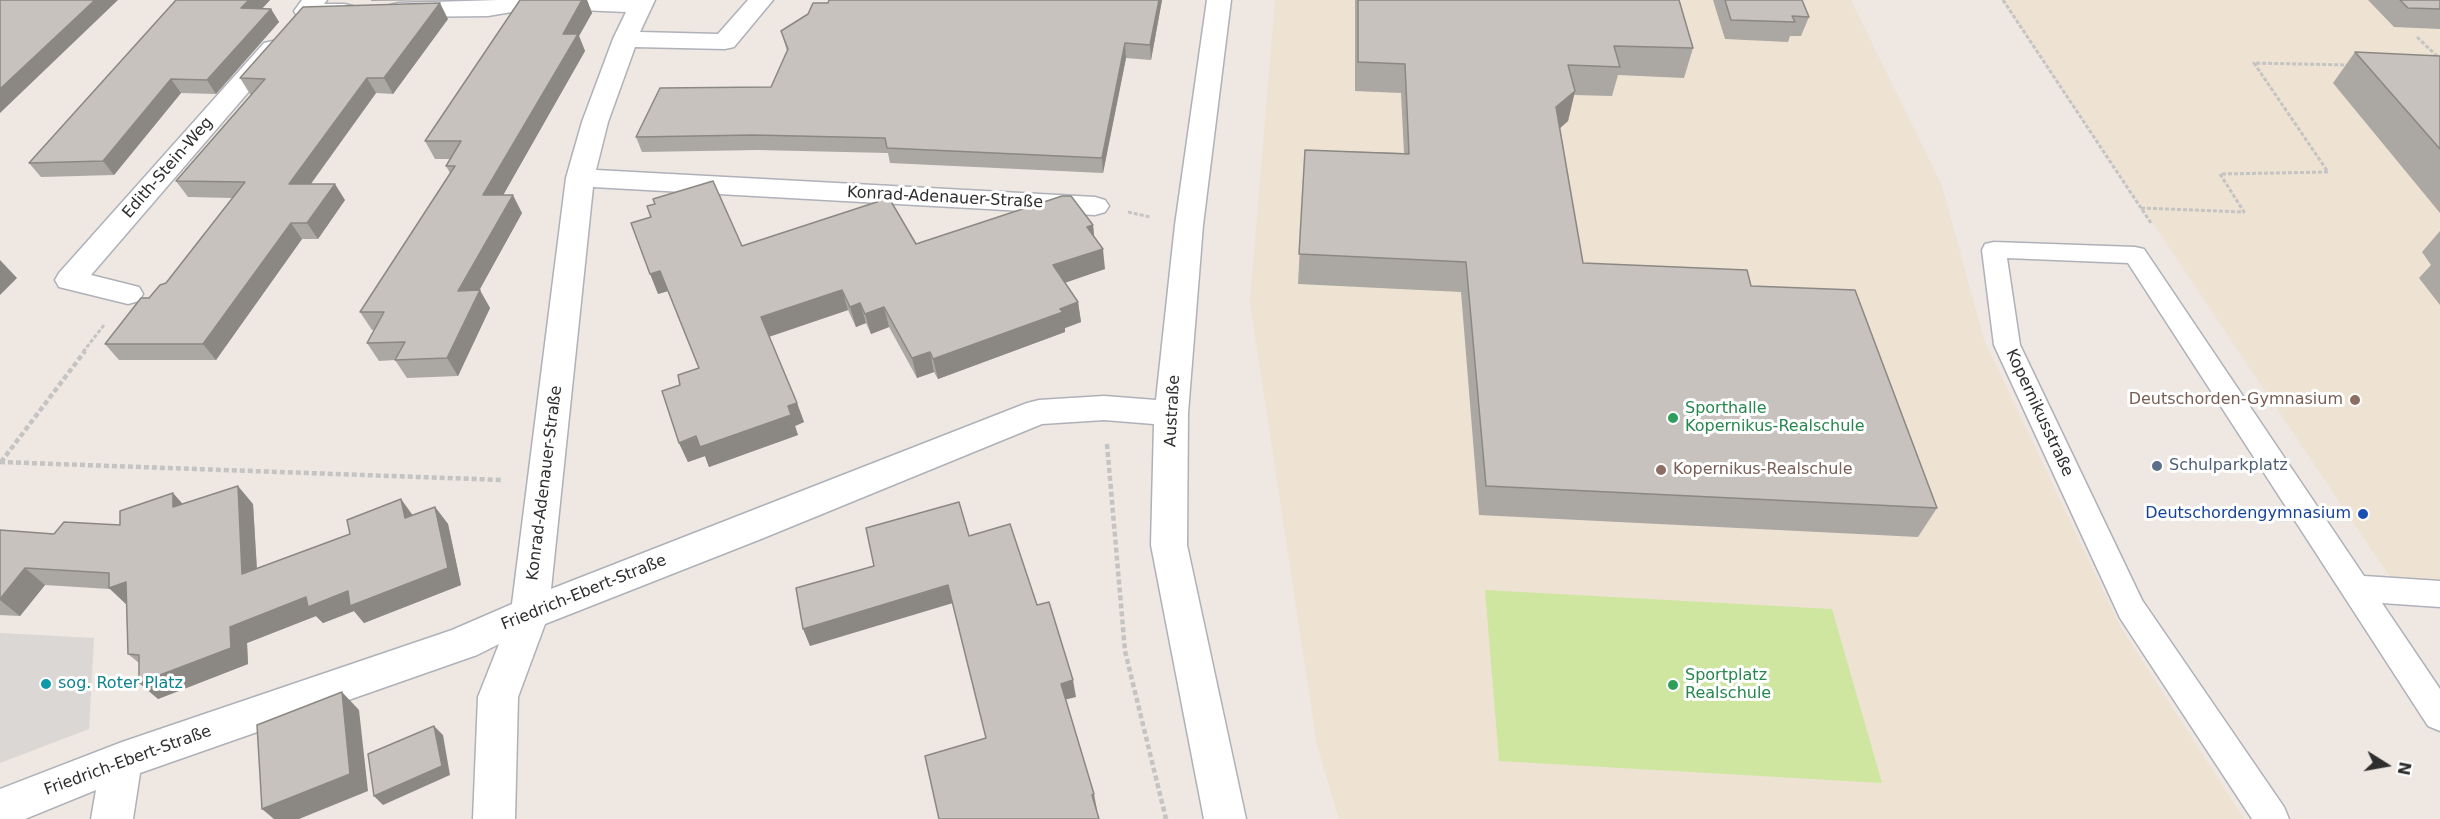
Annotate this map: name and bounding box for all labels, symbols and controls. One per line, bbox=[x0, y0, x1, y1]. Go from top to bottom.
street label: Edith-Stein-Weg bbox=[119, 113, 217, 223]
street label: Konrad-Adenauer-Straße bbox=[847, 183, 1043, 213]
street label: Kopernikusstraße bbox=[2001, 346, 2077, 480]
street label: Austraße bbox=[1162, 375, 1184, 447]
street label: Konrad-Adenauer-Straße bbox=[524, 384, 566, 582]
place label: Deutschorden-Gymnasium bbox=[2129, 390, 2343, 410]
marker: Deutschorden-Gymnasium bbox=[2348, 393, 2362, 407]
place label: Sporthalle Kopernikus-Realschule bbox=[1685, 399, 1865, 437]
marker: Sporthalle Kopernikus-Realschule bbox=[1666, 411, 1680, 425]
place label: Schulparkplatz bbox=[2169, 456, 2288, 476]
marker: Schulparkplatz bbox=[2150, 459, 2164, 473]
place label: Kopernikus-Realschule bbox=[1673, 460, 1853, 480]
marker: Kopernikus-Realschule bbox=[1654, 463, 1668, 477]
place label: Deutschordengymnasium bbox=[2145, 504, 2351, 524]
marker: Deutschordengymnasium bbox=[2356, 507, 2370, 521]
street label: Friedrich-Ebert-Straße bbox=[499, 551, 669, 635]
place label: Sportplatz Realschule bbox=[1685, 666, 1771, 704]
place label: sog. Roter Platz bbox=[58, 674, 183, 694]
marker: sog. Roter Platz bbox=[39, 677, 53, 691]
marker: Sportplatz Realschule bbox=[1666, 678, 1680, 692]
street label: Friedrich-Ebert-Straße bbox=[42, 722, 214, 800]
north arrow bbox=[2356, 735, 2416, 795]
text: N bbox=[2394, 760, 2415, 777]

